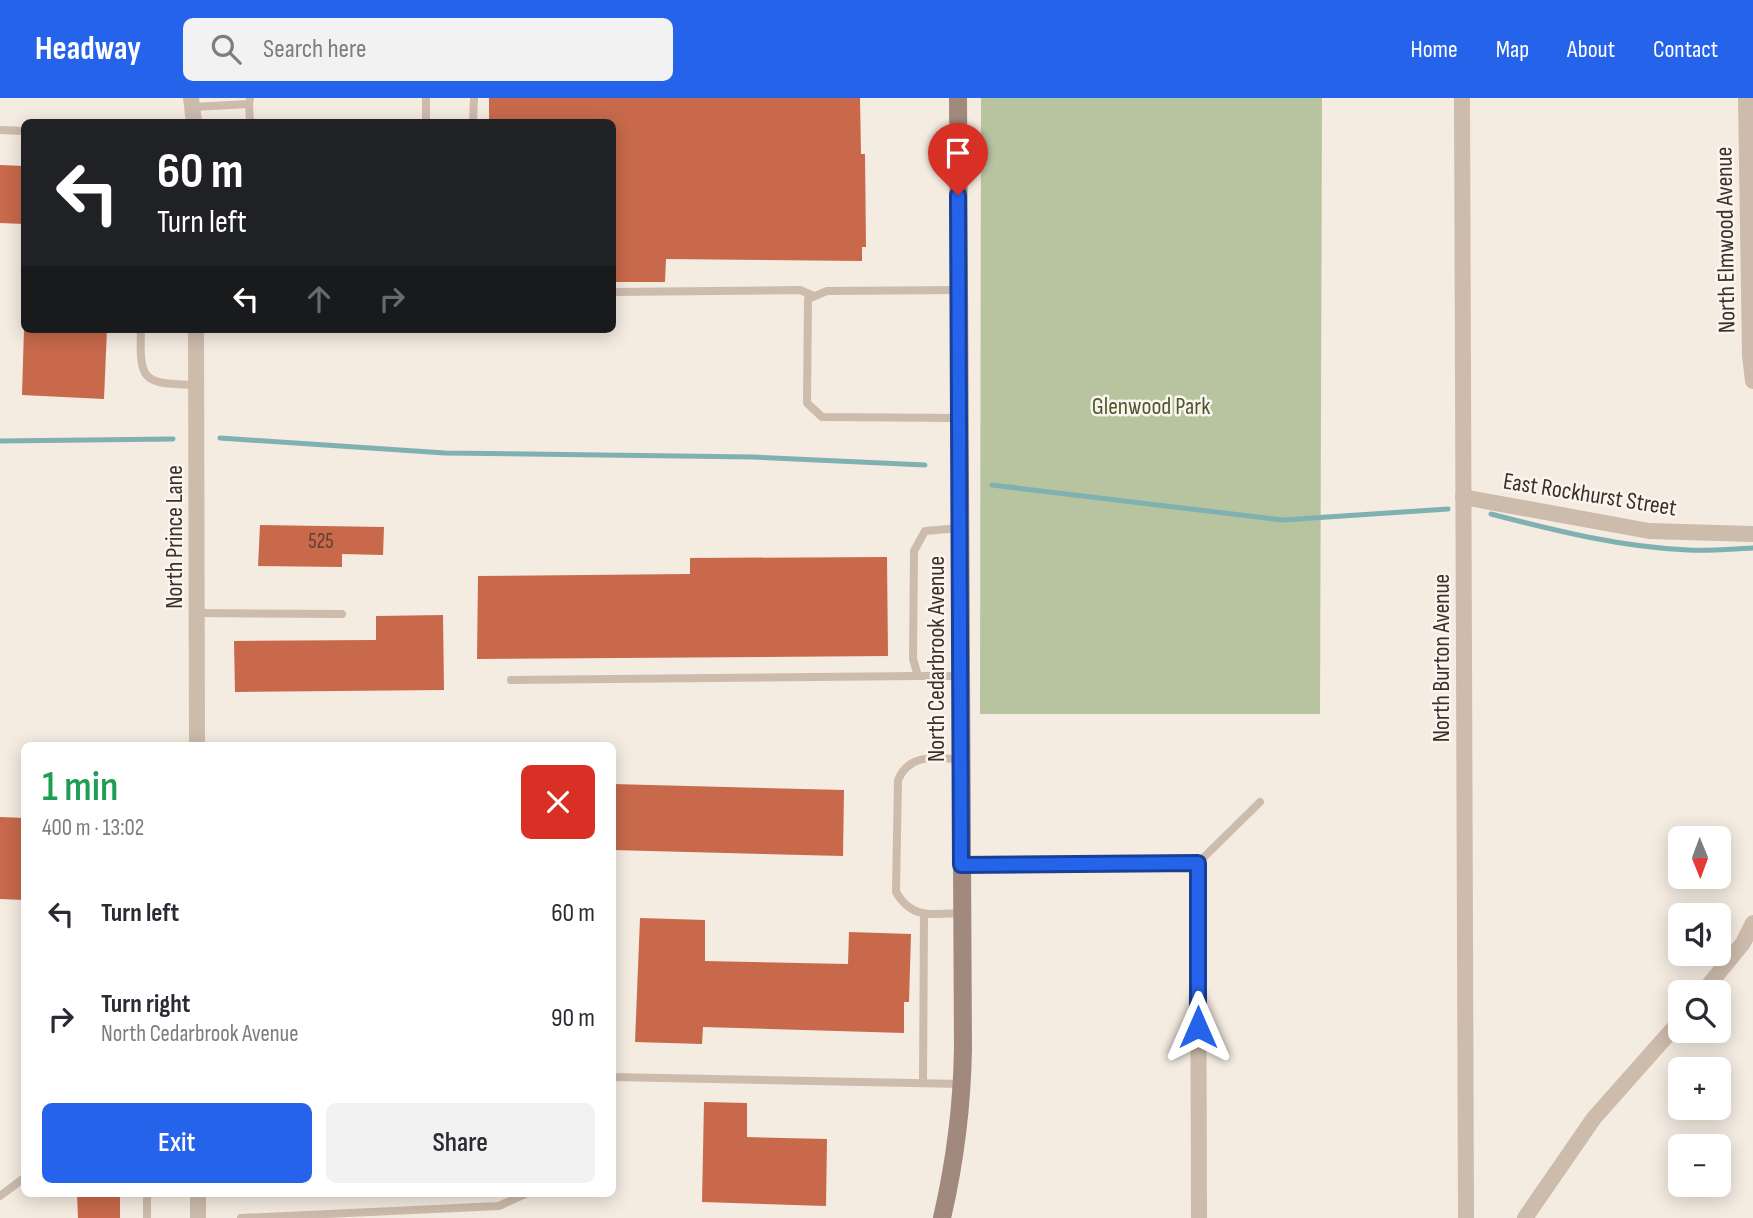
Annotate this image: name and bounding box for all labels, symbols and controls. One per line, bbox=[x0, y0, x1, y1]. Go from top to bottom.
search box bbox=[183, 18, 673, 81]
text: Headway bbox=[35, 29, 141, 69]
icon: search bbox=[207, 30, 245, 68]
text: Search here bbox=[263, 34, 366, 65]
text: Home bbox=[1410, 35, 1458, 64]
text: Map bbox=[1496, 35, 1529, 64]
text: About bbox=[1567, 35, 1615, 64]
text: Contact bbox=[1653, 35, 1718, 64]
pin bbox=[928, 123, 988, 195]
icon: arrive bbox=[939, 134, 977, 172]
text: 60 m bbox=[157, 143, 244, 202]
icon: left bbox=[42, 147, 133, 238]
street label: North Elmwood Avenue bbox=[1709, 147, 1742, 333]
text: Turn left bbox=[157, 203, 247, 242]
icon: left bbox=[227, 280, 265, 318]
icon: ahead bbox=[300, 280, 338, 318]
icon: right bbox=[373, 280, 411, 318]
park label: Glenwood Park bbox=[1092, 392, 1210, 421]
street label: North Prince Lane bbox=[160, 465, 189, 609]
street label: East Rockhurst Street bbox=[1501, 466, 1679, 523]
house number: 525 bbox=[308, 529, 334, 554]
street label: North Cedarbrook Avenue bbox=[922, 556, 951, 762]
street label: North Burton Avenue bbox=[1427, 574, 1456, 742]
text: 1 min bbox=[42, 762, 118, 813]
button: close bbox=[521, 765, 595, 839]
text: 400 m · 13:02 bbox=[42, 814, 144, 842]
north arrow bbox=[1668, 826, 1731, 889]
map controls bbox=[1668, 826, 1731, 1197]
icon: left bbox=[42, 895, 80, 933]
text: Turn left bbox=[101, 898, 179, 929]
text: 60 m bbox=[551, 898, 595, 929]
button: sound bbox=[1668, 903, 1731, 966]
button: search bbox=[1668, 980, 1731, 1043]
text: Turn right bbox=[101, 989, 190, 1020]
position arrow bbox=[1161, 990, 1235, 1064]
icon: right bbox=[42, 1000, 80, 1038]
text: 90 m bbox=[551, 1003, 595, 1034]
text: North Cedarbrook Avenue bbox=[101, 1020, 298, 1048]
button: + bbox=[1668, 1057, 1731, 1120]
button: Exit bbox=[42, 1103, 312, 1183]
button: Share bbox=[326, 1103, 595, 1183]
button: − bbox=[1668, 1134, 1731, 1197]

